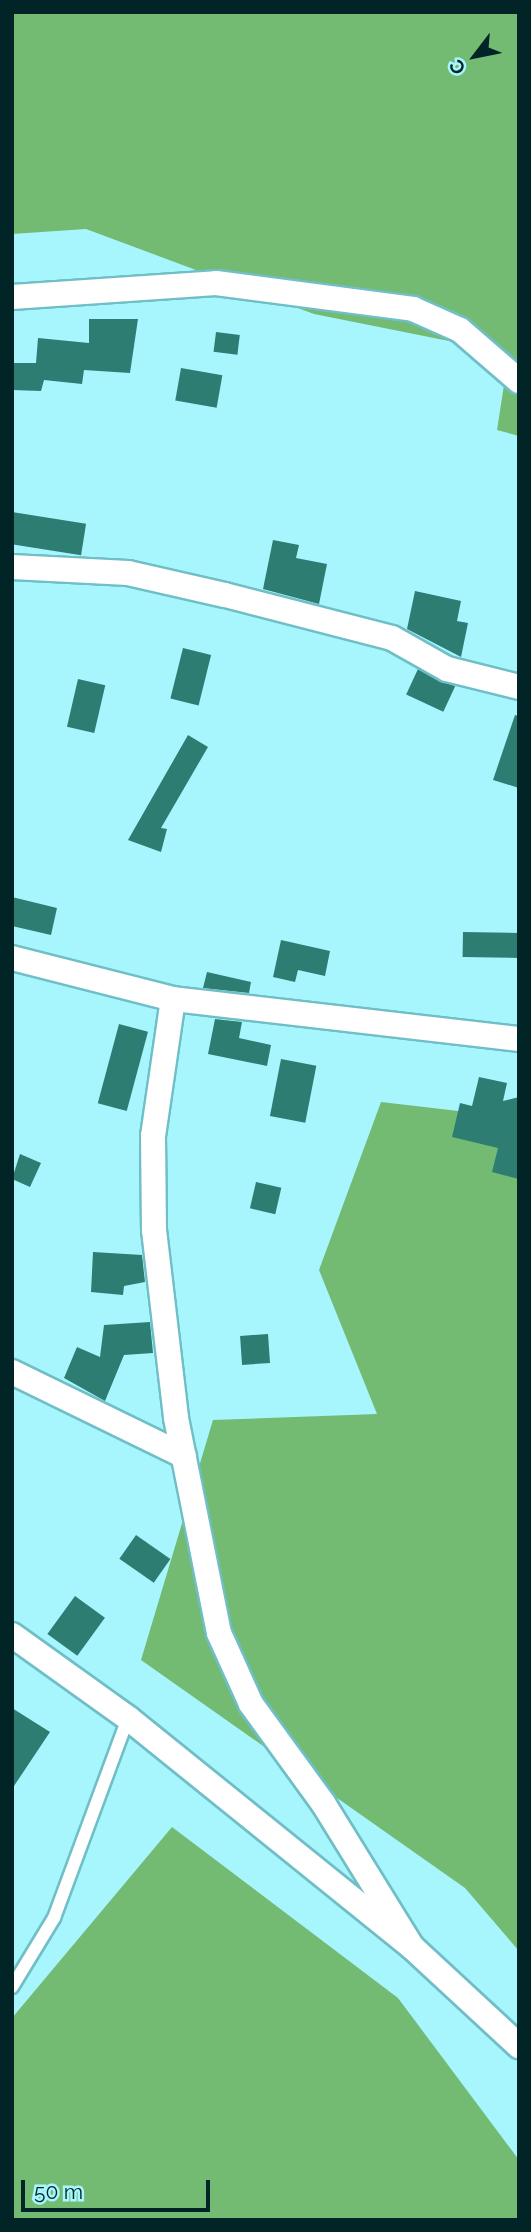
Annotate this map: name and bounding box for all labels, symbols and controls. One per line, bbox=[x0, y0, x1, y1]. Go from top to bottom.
north arrow bbox=[440, 21, 510, 91]
text: С bbox=[444, 56, 470, 78]
scale bar bbox=[24, 2166, 214, 2210]
text: 50 m bbox=[34, 2179, 83, 2204]

